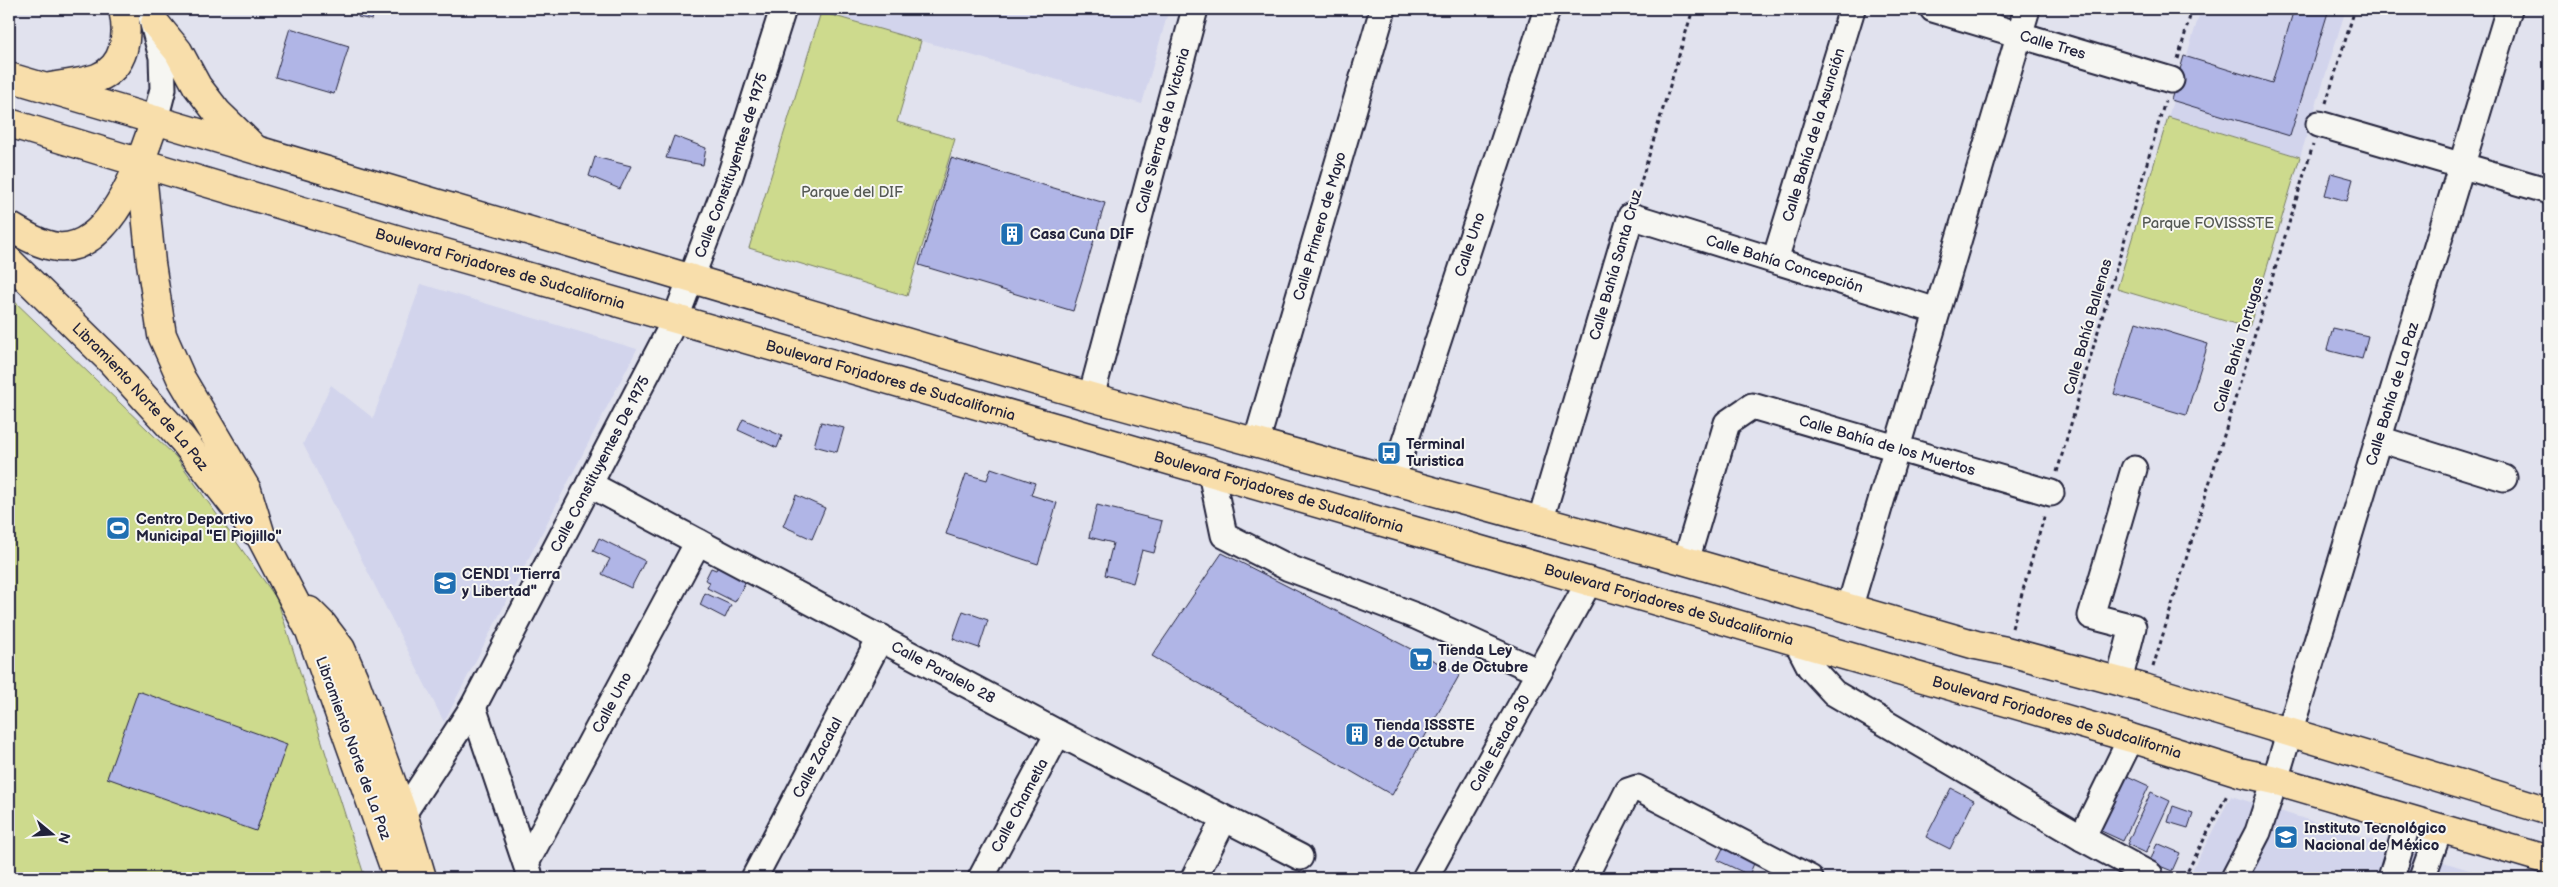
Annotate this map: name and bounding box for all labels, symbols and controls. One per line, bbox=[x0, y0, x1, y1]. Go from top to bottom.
street label: Calle Tres bbox=[2017, 26, 2089, 64]
street label: Calle Sierra de la Victoria bbox=[1131, 45, 1194, 215]
street label: Calle Bahía de la Asunción bbox=[1778, 46, 1849, 224]
street label: Calle Constituyentes de 1975 bbox=[690, 70, 772, 261]
street label: Calle Primero de Mayo bbox=[1289, 149, 1350, 303]
park label: Parque del DIF bbox=[801, 183, 903, 202]
street label: Calle Bahía Santa Cruz bbox=[1585, 187, 1647, 343]
street label: Calle Uno bbox=[1450, 210, 1489, 279]
park label: Parque FOVISSSTE bbox=[2142, 214, 2274, 233]
building icon: Casa Cuna DIF bbox=[999, 221, 1025, 247]
street label: Boulevard Forjadores de Sudcalifornia bbox=[373, 224, 627, 314]
place label: Casa Cuna DIF bbox=[1030, 225, 1134, 244]
street label: Calle Bahía Concepción bbox=[1704, 230, 1866, 297]
street label: Calle Bahía Ballenas bbox=[2060, 256, 2117, 397]
street label: Calle Bahía Tortugas bbox=[2209, 275, 2269, 415]
street label: Libramiento Norte de La Paz bbox=[68, 319, 213, 475]
street label: Calle Bahía de La Paz bbox=[2361, 319, 2423, 468]
street label: Boulevard Forjadores de Sudcalifornia bbox=[763, 336, 1018, 425]
street label: Calle Constituyentes De 1975 bbox=[546, 372, 654, 556]
street label: Calle Bahía de los Muertos bbox=[1797, 411, 1978, 480]
place label: Terminal Turistica bbox=[1406, 435, 1465, 471]
bus stop icon: Terminal Turistica bbox=[1376, 440, 1402, 466]
street label: Boulevard Forjadores de Sudcalifornia bbox=[1152, 447, 1406, 537]
place label: Centro Deportivo Municipal "El Piojillo" bbox=[136, 510, 282, 546]
sports icon: Centro Deportivo Municipal "El Piojillo" bbox=[105, 515, 131, 541]
street label: Boulevard Forjadores de Sudcalifornia bbox=[1542, 559, 1796, 650]
place label: CENDI "Tierra y Libertad" bbox=[462, 565, 560, 601]
school or university icon: CENDI "Tierra y Libertad" bbox=[432, 570, 458, 596]
street label: Calle Paralelo 28 bbox=[888, 637, 999, 708]
place label: Tienda Ley 8 de Octubre bbox=[1438, 641, 1529, 677]
supermarket icon: Tienda Ley 8 de Octubre bbox=[1408, 646, 1434, 672]
street label: Libramiento Norte de La Paz bbox=[311, 654, 395, 843]
street label: Calle Uno bbox=[588, 669, 636, 736]
street label: Boulevard Forjadores de Sudcalifornia bbox=[1930, 672, 2184, 763]
street label: Calle Estado 30 bbox=[1465, 691, 1534, 795]
street label: Calle Zacatal bbox=[788, 714, 847, 801]
place label: Tienda ISSSTE 8 de Octubre bbox=[1374, 716, 1475, 752]
building icon: Tienda ISSSTE 8 de Octubre bbox=[1344, 721, 1370, 747]
street label: Calle Chametla bbox=[987, 755, 1052, 856]
north arrow bbox=[28, 810, 78, 860]
place label: Instituto Tecnológico Nacional de México bbox=[2304, 819, 2447, 855]
school or university icon: Instituto Tecnológico Nacional de México bbox=[2273, 824, 2299, 850]
text: N bbox=[54, 830, 74, 845]

